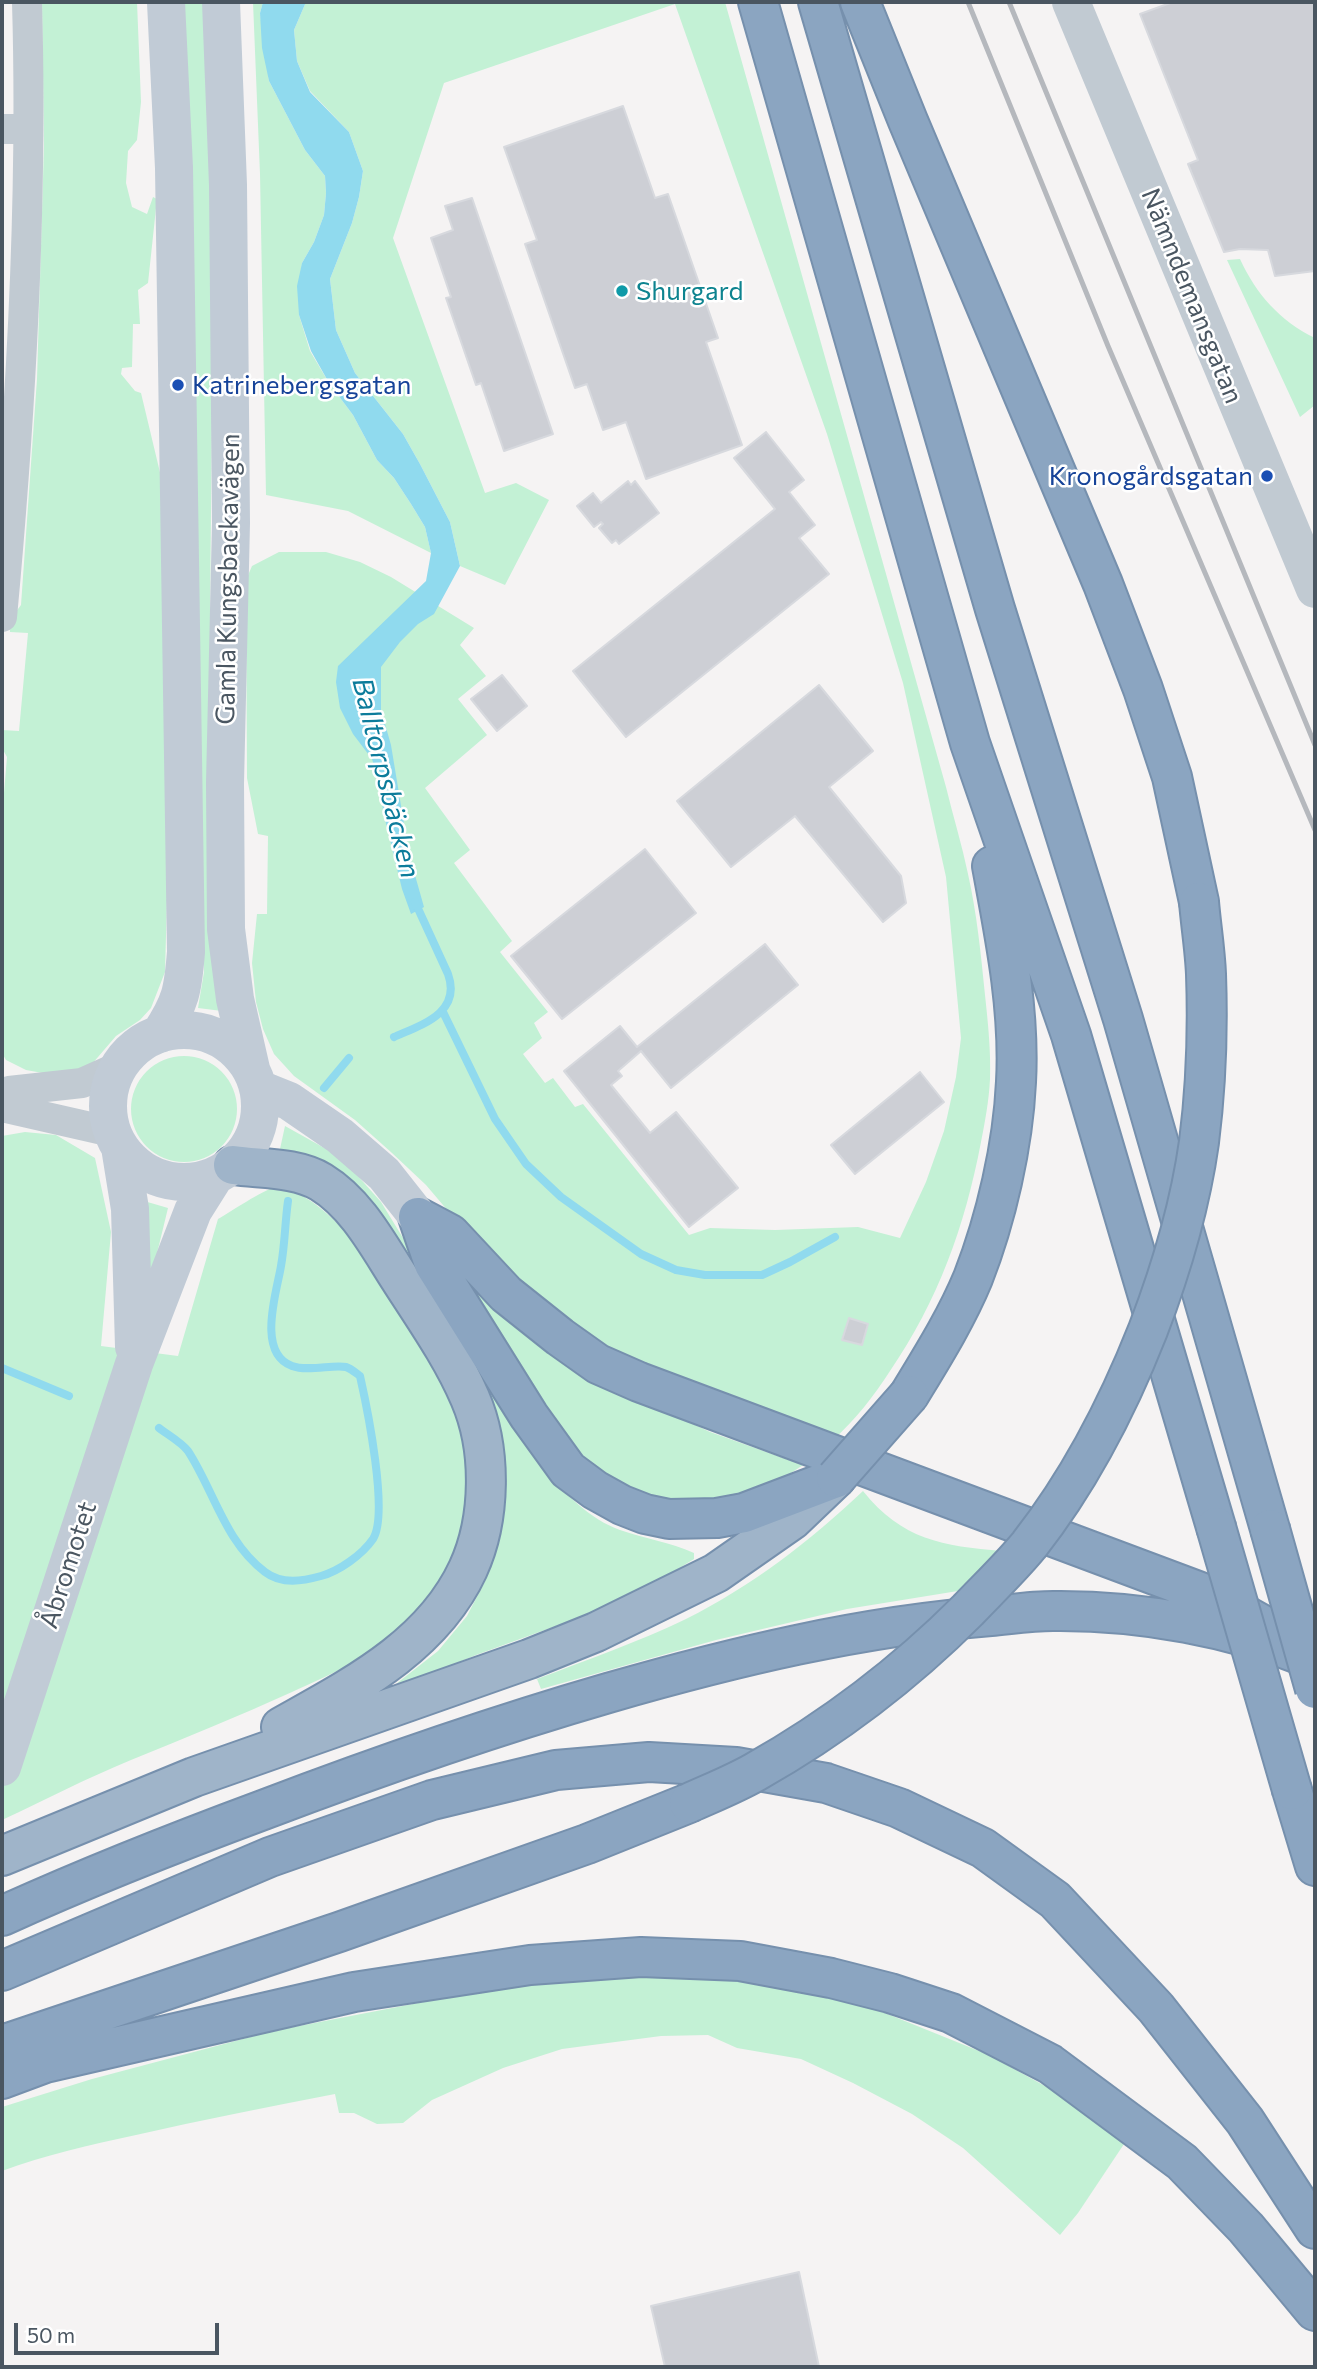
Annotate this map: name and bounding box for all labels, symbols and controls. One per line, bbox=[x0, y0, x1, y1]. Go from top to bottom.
street label: Nämndemansgatan bbox=[1135, 184, 1249, 408]
place label: Shurgard bbox=[636, 275, 744, 307]
marker: Shurgard bbox=[614, 283, 630, 299]
place label: Katrinebergsgatan bbox=[192, 369, 411, 401]
marker: Katrinebergsgatan bbox=[170, 377, 186, 393]
street label: Gamla Kungsbackavägen bbox=[210, 433, 246, 725]
place label: Kronogårdsgatan bbox=[1049, 460, 1253, 492]
marker: Kronogårdsgatan bbox=[1259, 468, 1275, 484]
water label: Balltorpsbäcken bbox=[345, 674, 427, 882]
street label: Åbromotet bbox=[33, 1498, 103, 1632]
scale bar bbox=[18, 2310, 222, 2354]
text: 50 m bbox=[27, 2322, 75, 2347]

